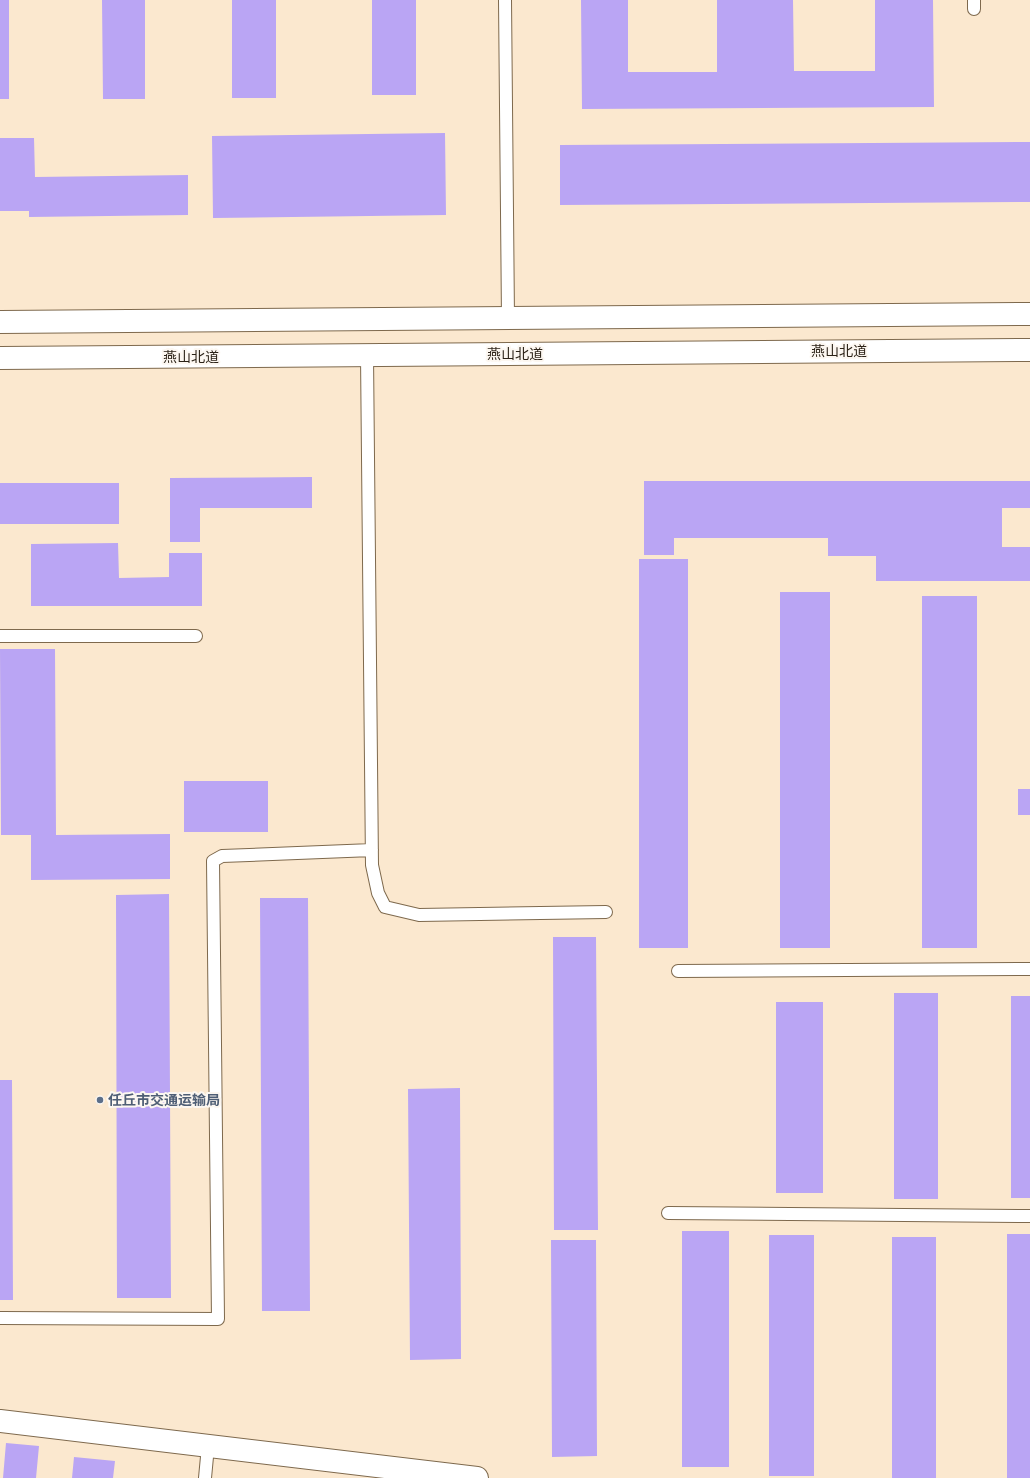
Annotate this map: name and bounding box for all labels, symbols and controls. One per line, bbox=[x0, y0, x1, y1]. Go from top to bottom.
street label: 燕山北道 bbox=[811, 341, 867, 360]
street label: 燕山北道 bbox=[487, 344, 543, 363]
street label: 燕山北道 bbox=[163, 347, 219, 366]
place label: 任丘市交通运输局 bbox=[108, 1090, 220, 1109]
marker: 任丘市交通运输局 bbox=[95, 1095, 105, 1105]

